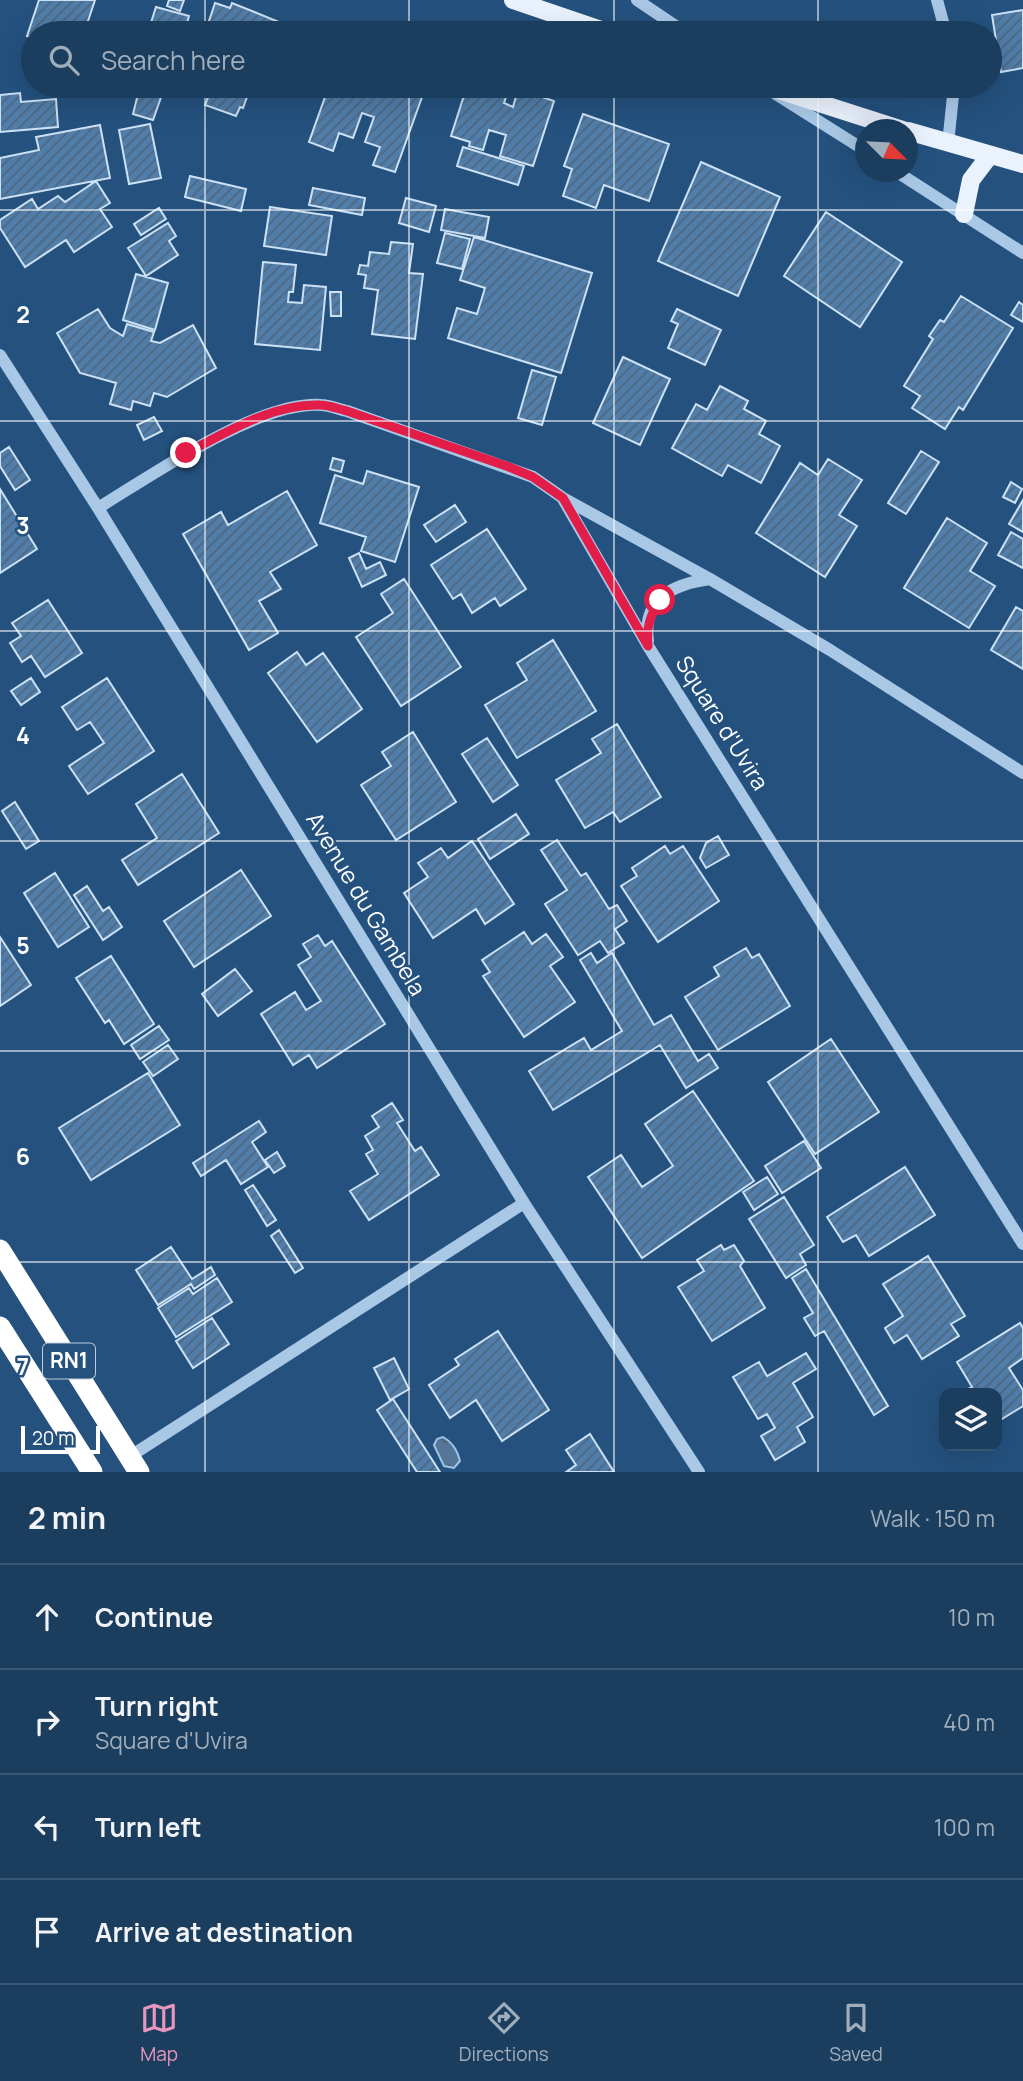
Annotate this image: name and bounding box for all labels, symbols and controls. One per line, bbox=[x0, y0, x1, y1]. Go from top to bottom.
search box bbox=[21, 21, 1002, 98]
icon: search bbox=[45, 41, 83, 79]
text: Search here bbox=[101, 42, 246, 78]
north arrow bbox=[855, 119, 918, 182]
text: 2 bbox=[16, 298, 30, 330]
route end bbox=[170, 437, 201, 468]
text: 3 bbox=[16, 509, 30, 541]
route start bbox=[644, 584, 675, 615]
street label: Square d'Uvira bbox=[669, 649, 777, 796]
text: 4 bbox=[16, 719, 30, 751]
street label: Avenue du Gambela bbox=[299, 806, 434, 1001]
text: 5 bbox=[16, 929, 30, 961]
text: 6 bbox=[16, 1140, 30, 1172]
road number: RN1 bbox=[43, 1344, 95, 1378]
text: 7 bbox=[17, 1350, 29, 1382]
map controls bbox=[939, 1388, 1002, 1451]
button: layers bbox=[939, 1388, 1002, 1451]
scale bar bbox=[21, 1423, 100, 1455]
text: 20 m bbox=[32, 1425, 74, 1451]
text: 2 min bbox=[28, 1497, 106, 1538]
text: Walk · 150 m bbox=[870, 1502, 995, 1534]
icon: ahead bbox=[28, 1598, 66, 1636]
text: Continue bbox=[95, 1599, 213, 1635]
text: 10 m bbox=[948, 1601, 995, 1633]
text: Turn right bbox=[95, 1688, 219, 1724]
icon: right bbox=[28, 1703, 66, 1741]
text: 40 m bbox=[943, 1706, 995, 1738]
text: Square d'Uvira bbox=[95, 1724, 248, 1756]
icon: left bbox=[28, 1808, 66, 1846]
text: Turn left bbox=[95, 1809, 202, 1845]
text: 100 m bbox=[934, 1811, 995, 1843]
icon: arrive bbox=[28, 1913, 66, 1951]
text: Arrive at destination bbox=[95, 1914, 353, 1950]
tab: Map bbox=[140, 1999, 178, 2067]
tab: Directions bbox=[459, 1999, 549, 2067]
tab: Saved bbox=[829, 1999, 883, 2067]

